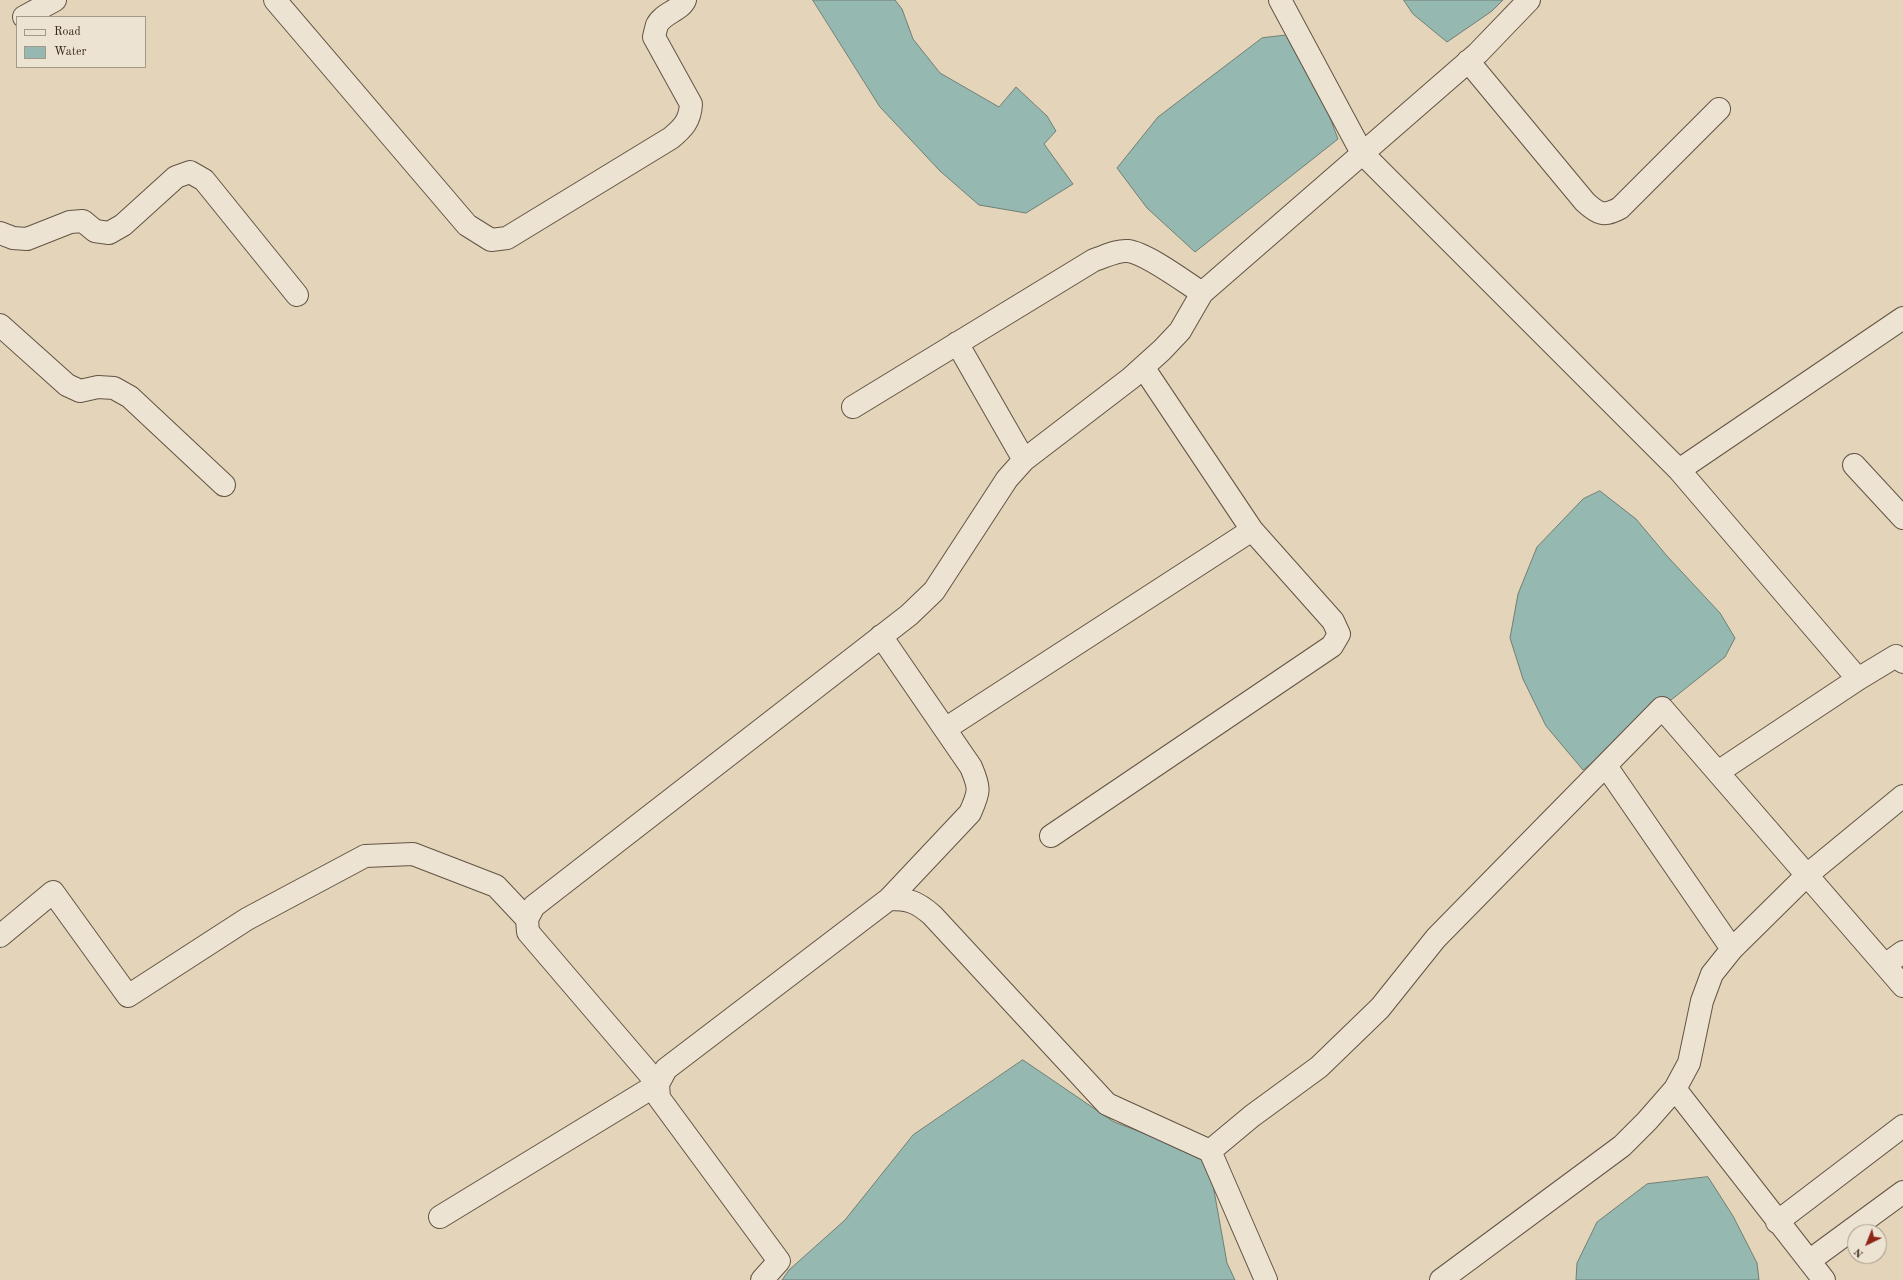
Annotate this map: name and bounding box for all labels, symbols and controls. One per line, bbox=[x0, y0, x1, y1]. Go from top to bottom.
legend bbox=[16, 16, 146, 68]
text: Road bbox=[54, 26, 81, 38]
text: Water bbox=[54, 46, 86, 58]
north arrow bbox=[1847, 1224, 1887, 1264]
text: N bbox=[1852, 1246, 1866, 1259]

